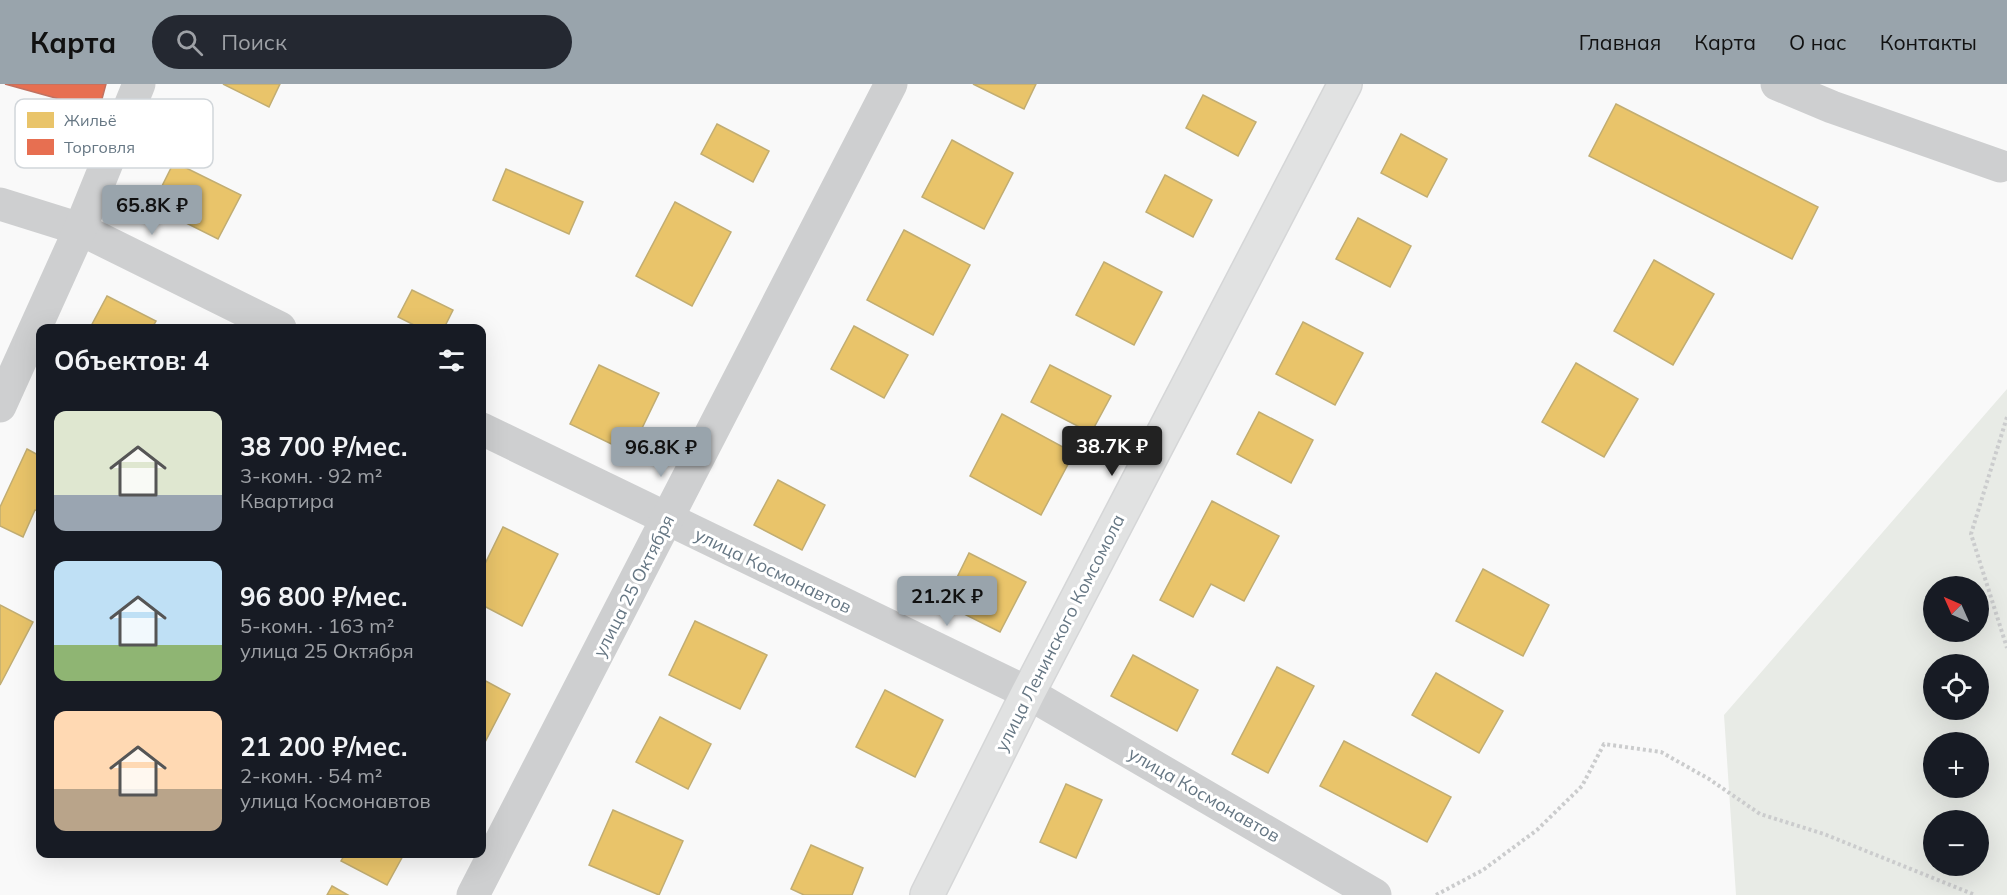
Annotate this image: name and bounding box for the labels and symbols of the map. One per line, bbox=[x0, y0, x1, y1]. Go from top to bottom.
legend bbox=[15, 99, 213, 168]
text: Жильё bbox=[64, 110, 117, 130]
text: Торговля bbox=[64, 137, 135, 157]
pin: 65.8K ₽ bbox=[97, 185, 207, 236]
pin: 38.7K ₽ bbox=[1057, 426, 1167, 477]
pin: 96.8K ₽ bbox=[606, 427, 716, 478]
street label: улица Ленинского Комсомола bbox=[990, 510, 1130, 755]
street label: улица 25 Октября bbox=[588, 511, 679, 661]
street label: улица Космонавтов bbox=[691, 523, 855, 619]
pin: 21.2K ₽ bbox=[892, 576, 1002, 627]
north arrow bbox=[1923, 576, 1989, 642]
street label: улица Космонавтов bbox=[1124, 742, 1284, 847]

